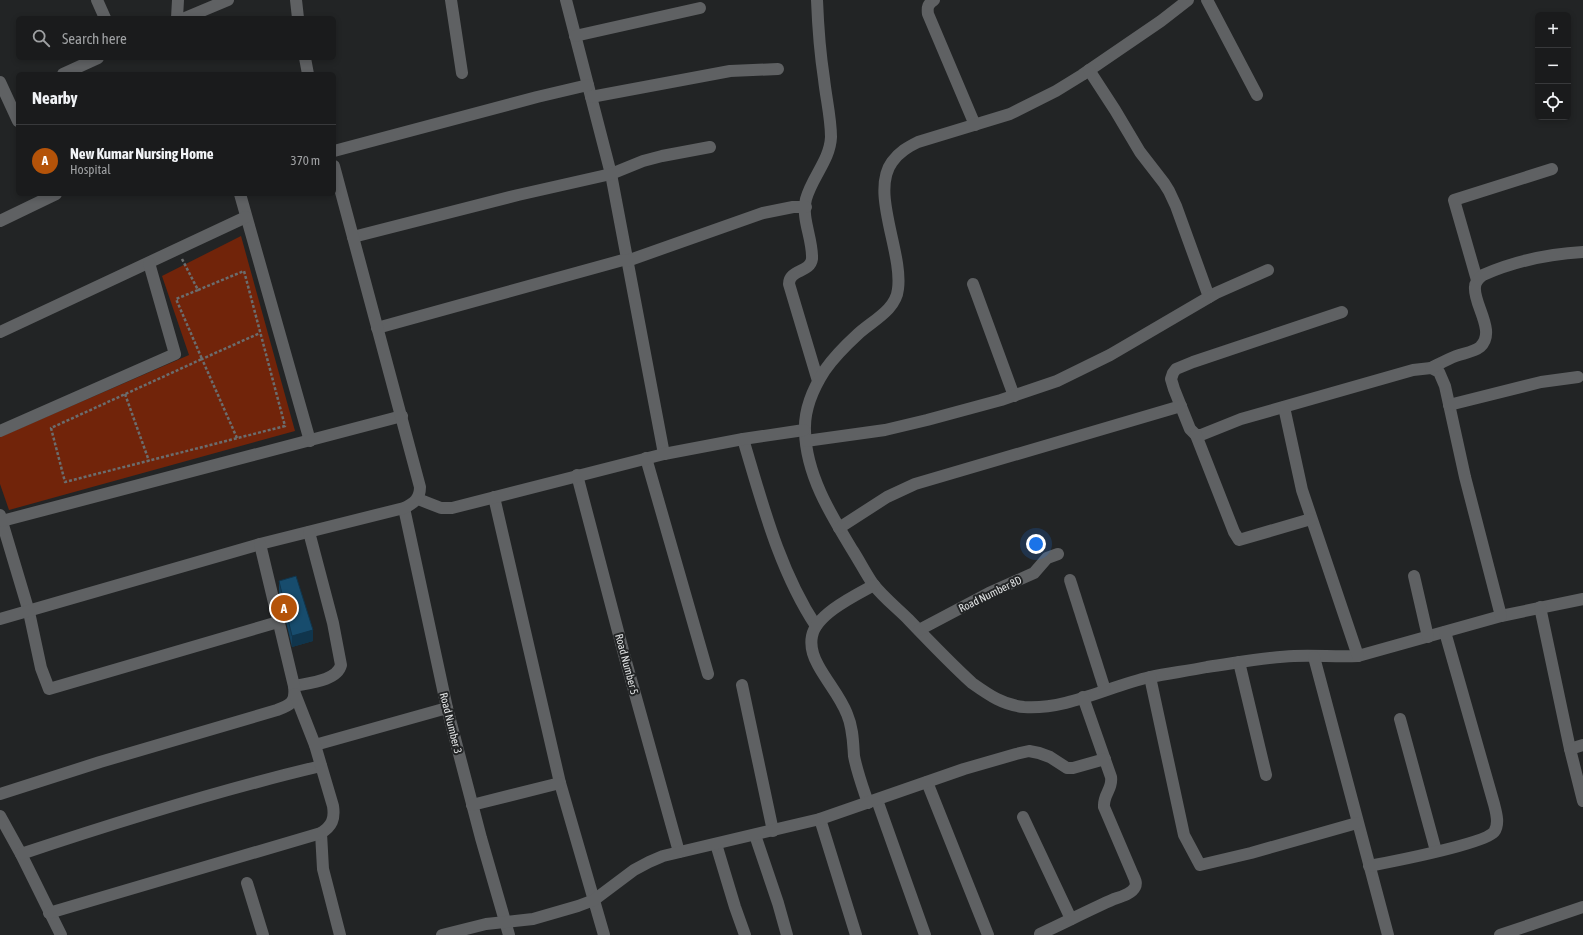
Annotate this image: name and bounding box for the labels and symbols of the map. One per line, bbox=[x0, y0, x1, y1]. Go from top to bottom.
your location bbox=[1026, 534, 1046, 554]
street label: Road Number 8D bbox=[957, 574, 1023, 614]
pin: A bbox=[271, 593, 297, 623]
street label: Road Number 5 bbox=[613, 632, 641, 696]
street label: Road Number 3 bbox=[438, 691, 464, 755]

